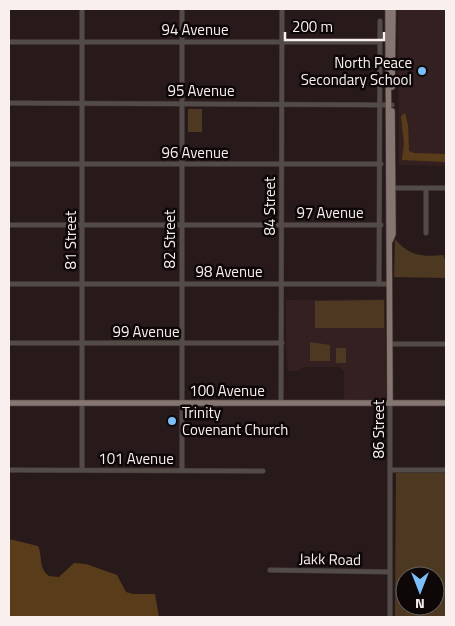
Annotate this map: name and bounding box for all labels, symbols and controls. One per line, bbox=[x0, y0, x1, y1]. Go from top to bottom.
scale bar bbox=[285, 10, 384, 42]
text: 200 m bbox=[292, 15, 333, 38]
street label: 94 Avenue bbox=[161, 18, 229, 41]
place label: North Peace Secondary School bbox=[301, 51, 412, 91]
marker: North Peace Secondary School bbox=[416, 65, 428, 77]
street label: 95 Avenue bbox=[167, 79, 235, 102]
street label: 96 Avenue bbox=[161, 141, 229, 164]
street label: 84 Street bbox=[258, 176, 281, 235]
street label: 97 Avenue bbox=[296, 201, 364, 224]
street label: 82 Street bbox=[158, 209, 181, 268]
street label: 81 Street bbox=[59, 210, 82, 269]
street label: 98 Avenue bbox=[195, 260, 263, 283]
street label: 99 Avenue bbox=[112, 320, 180, 343]
street label: 100 Avenue bbox=[189, 379, 265, 402]
street label: 86 Street bbox=[367, 399, 390, 458]
place label: Trinity Covenant Church bbox=[182, 401, 288, 441]
marker: Trinity Covenant Church bbox=[166, 415, 178, 427]
street label: 101 Avenue bbox=[98, 447, 174, 470]
street label: Jakk Road bbox=[299, 547, 361, 571]
north arrow bbox=[395, 566, 445, 616]
text: N bbox=[415, 594, 425, 615]

